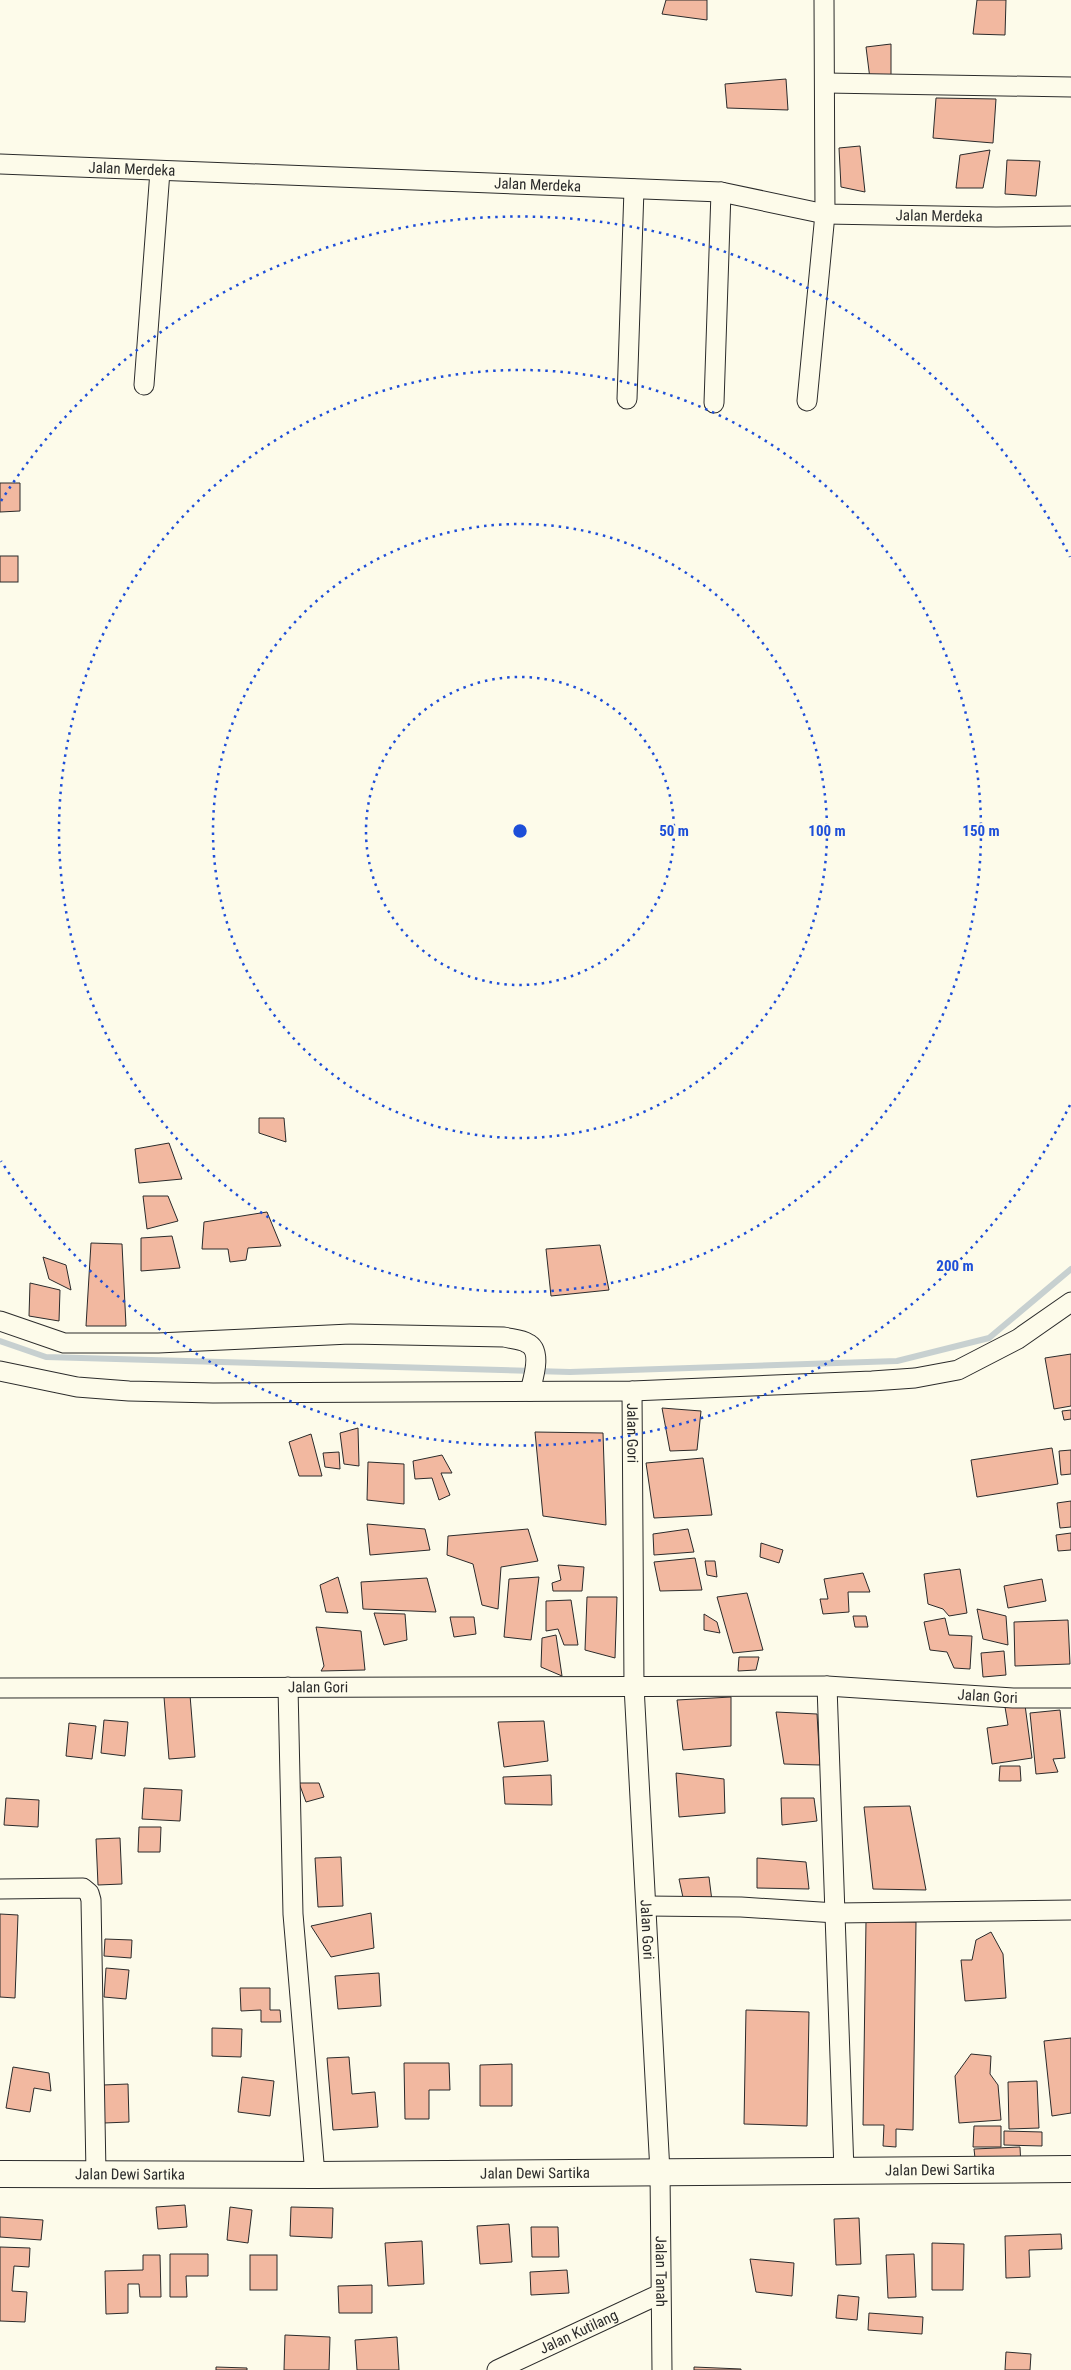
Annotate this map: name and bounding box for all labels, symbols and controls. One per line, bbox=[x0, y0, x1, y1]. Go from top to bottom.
street label: Jalan Merdeka bbox=[88, 158, 176, 180]
street label: Jalan Merdeka bbox=[494, 174, 581, 196]
street label: Jalan Merdeka bbox=[895, 206, 983, 226]
centre of rings bbox=[511, 822, 529, 840]
text: 50 m bbox=[659, 822, 689, 840]
text: 100 m bbox=[808, 822, 846, 840]
text: 150 m bbox=[962, 822, 1000, 840]
text: 200 m bbox=[936, 1257, 974, 1275]
street label: Jalan Gori bbox=[623, 1403, 641, 1463]
street label: Jalan Gori bbox=[288, 1678, 348, 1696]
street label: Jalan Gori bbox=[957, 1685, 1018, 1707]
street label: Jalan Gori bbox=[636, 1899, 658, 1960]
street label: Jalan Dewi Sartika bbox=[885, 2161, 995, 2179]
street label: Jalan Dewi Sartika bbox=[480, 2164, 590, 2183]
street label: Jalan Dewi Sartika bbox=[75, 2165, 185, 2184]
street label: Jalan Tanah bbox=[652, 2236, 670, 2307]
street label: Jalan Kutilang bbox=[537, 2306, 621, 2358]

